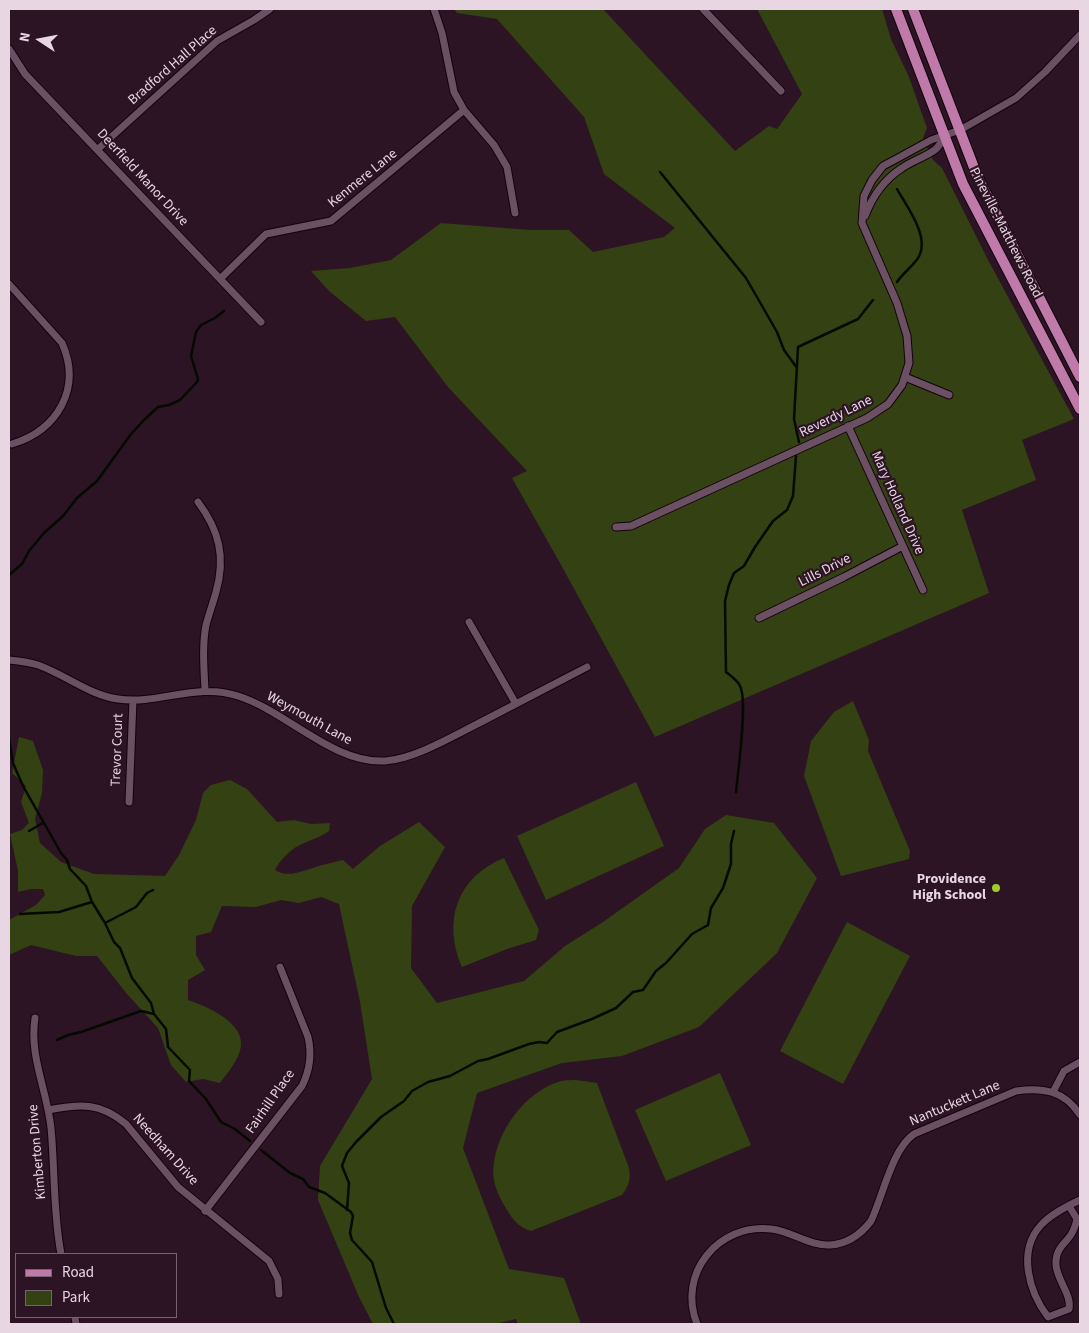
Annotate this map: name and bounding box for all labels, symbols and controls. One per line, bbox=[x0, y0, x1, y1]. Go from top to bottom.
north arrow bbox=[15, 15, 65, 65]
street label: Bradford Hall Place bbox=[125, 23, 221, 109]
text: N bbox=[15, 31, 36, 44]
street label: Deerfield Manor Drive bbox=[93, 126, 191, 230]
street label: Kenmere Lane bbox=[325, 146, 401, 212]
street label: Pineville-Matthews Road bbox=[965, 165, 1045, 301]
street label: Reverdy Lane bbox=[797, 392, 875, 442]
street label: Mary Holland Drive bbox=[867, 449, 927, 557]
street label: Lills Drive bbox=[796, 551, 854, 591]
street label: Weymouth Lane bbox=[263, 689, 355, 749]
street label: Trevor Court bbox=[108, 713, 128, 787]
place label: Providence High School bbox=[913, 872, 986, 904]
marker: Providence High School bbox=[990, 882, 1002, 894]
street label: Fairhill Place bbox=[243, 1067, 299, 1137]
street label: Nantuckett Lane bbox=[907, 1077, 1003, 1131]
street label: Kimberton Drive bbox=[25, 1104, 51, 1200]
street label: Needham Drive bbox=[129, 1111, 201, 1189]
legend bbox=[15, 1253, 178, 1318]
text: Road bbox=[62, 1262, 94, 1283]
text: Park bbox=[62, 1287, 90, 1308]

